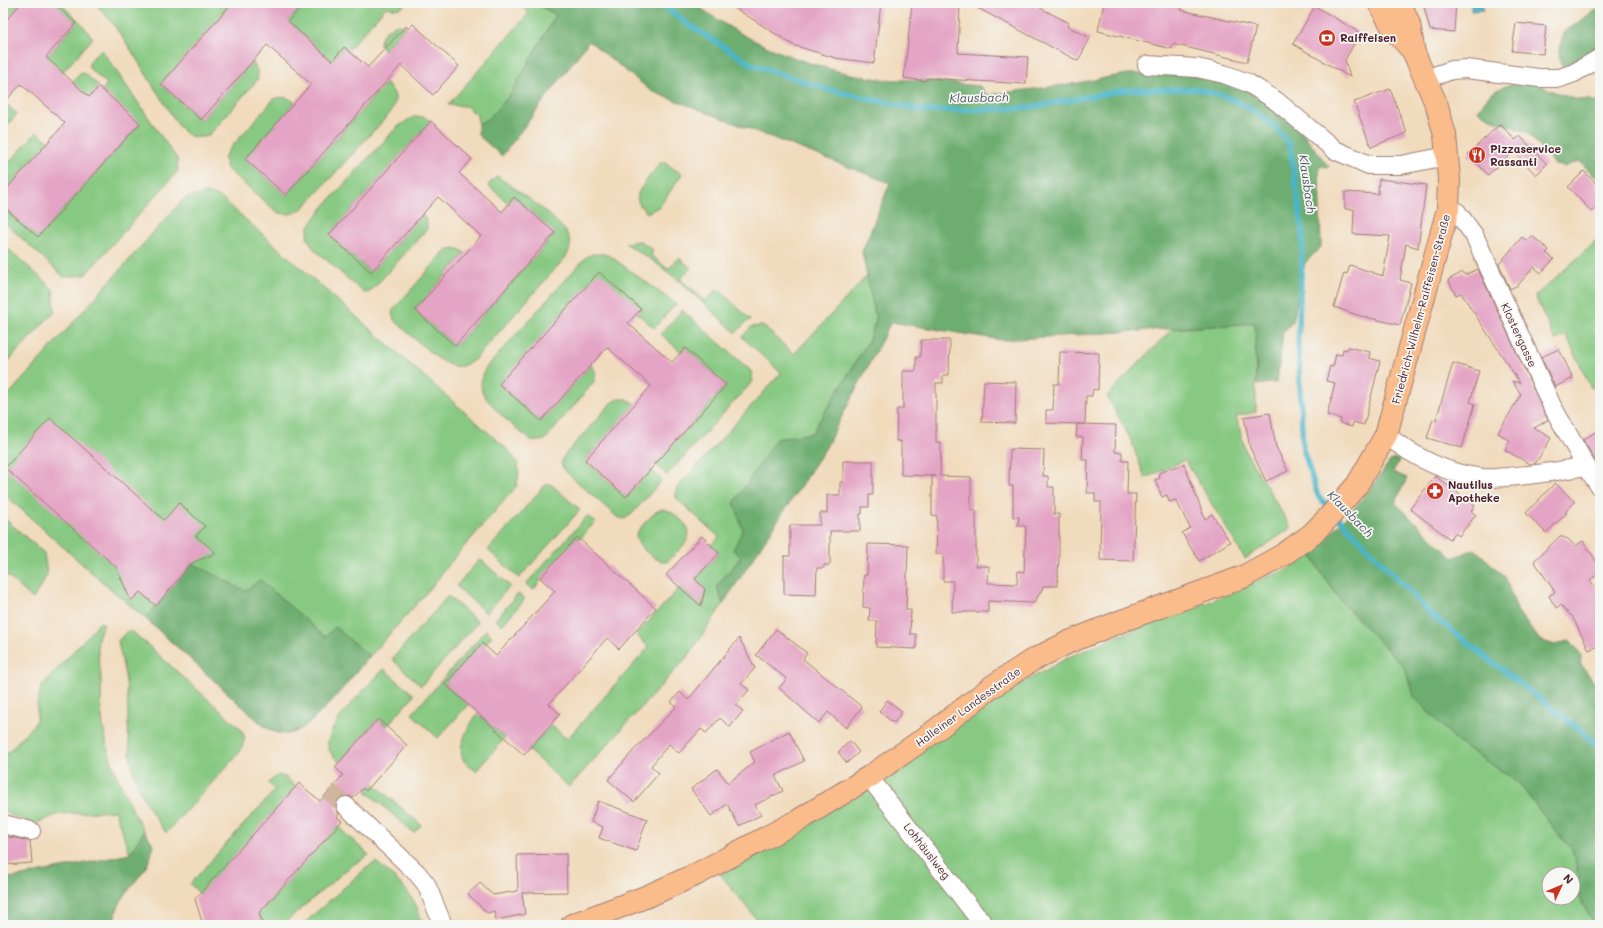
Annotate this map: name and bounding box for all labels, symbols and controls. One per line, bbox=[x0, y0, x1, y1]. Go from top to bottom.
bank icon: Raiffeisen bbox=[1317, 28, 1337, 48]
place label: Raiffeisen bbox=[1340, 30, 1396, 45]
water label: Klausbach bbox=[949, 88, 1009, 106]
place label: Pizzaservice Rassanti bbox=[1490, 141, 1562, 169]
restaurant icon: Pizzaservice Rassanti bbox=[1467, 145, 1487, 165]
water label: Klausbach bbox=[1296, 153, 1320, 214]
street label: Friedrich-Wilhelm-Raiffeisen-Straße bbox=[1388, 212, 1453, 406]
street label: Klostergasse bbox=[1498, 300, 1541, 369]
place label: Nautilus Apotheke bbox=[1448, 477, 1500, 505]
pharmacy icon: Nautilus Apotheke bbox=[1425, 481, 1445, 501]
water label: Klausbach bbox=[1324, 486, 1377, 540]
street label: Halleiner Landesstraße bbox=[912, 663, 1023, 750]
street label: Lohhäuslweg bbox=[901, 820, 954, 882]
north arrow bbox=[1541, 866, 1581, 906]
text: N bbox=[1560, 870, 1577, 887]

